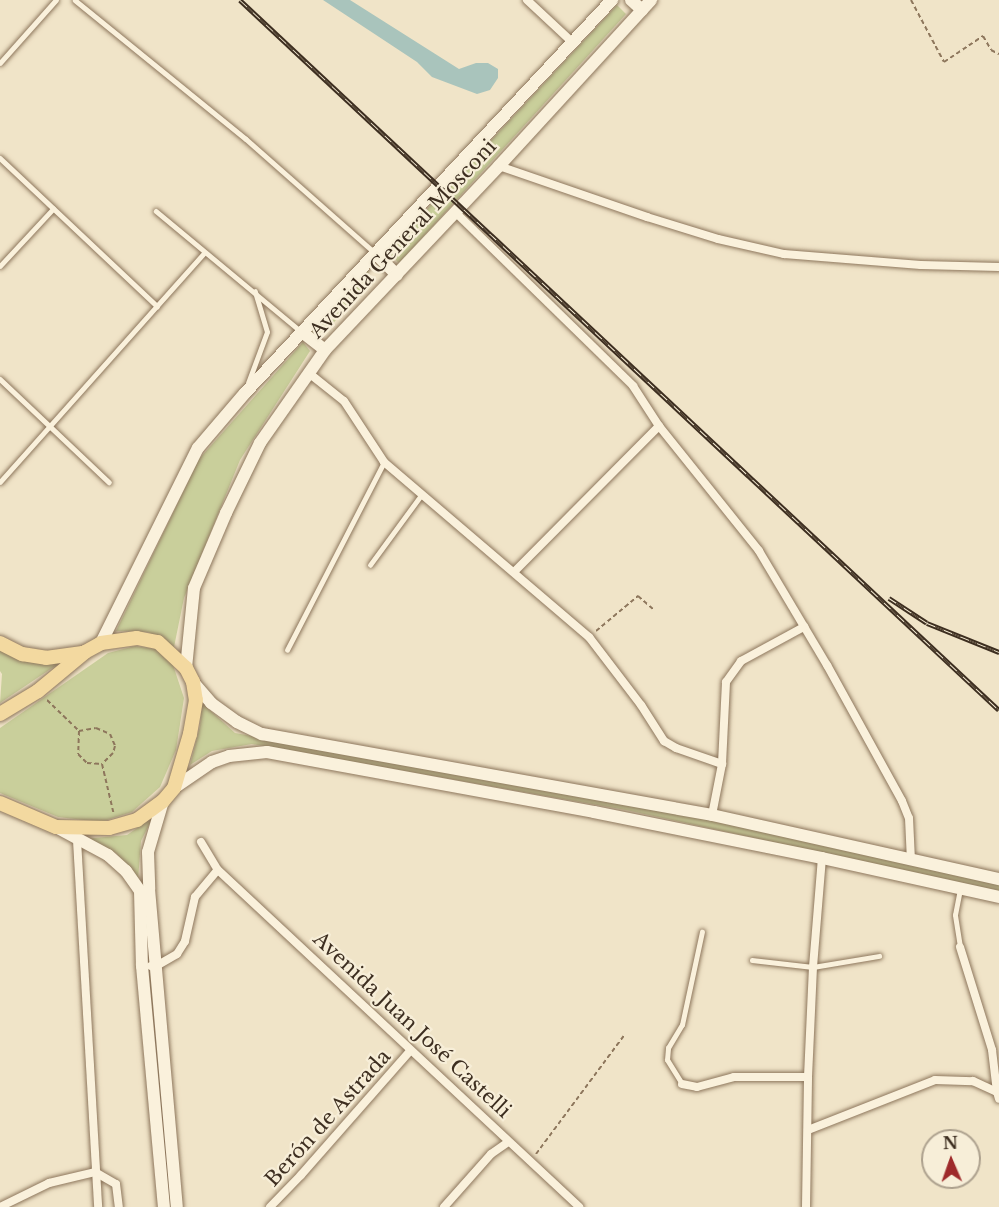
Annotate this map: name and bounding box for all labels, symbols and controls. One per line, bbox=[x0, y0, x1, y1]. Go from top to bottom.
street label: Avenida General Mosconi bbox=[304, 135, 502, 343]
street label: Avenida Juan José Castelli bbox=[308, 927, 516, 1123]
street label: Berón de Astrada bbox=[260, 1044, 396, 1192]
north arrow bbox=[921, 1129, 981, 1189]
text: N bbox=[943, 1133, 958, 1153]

